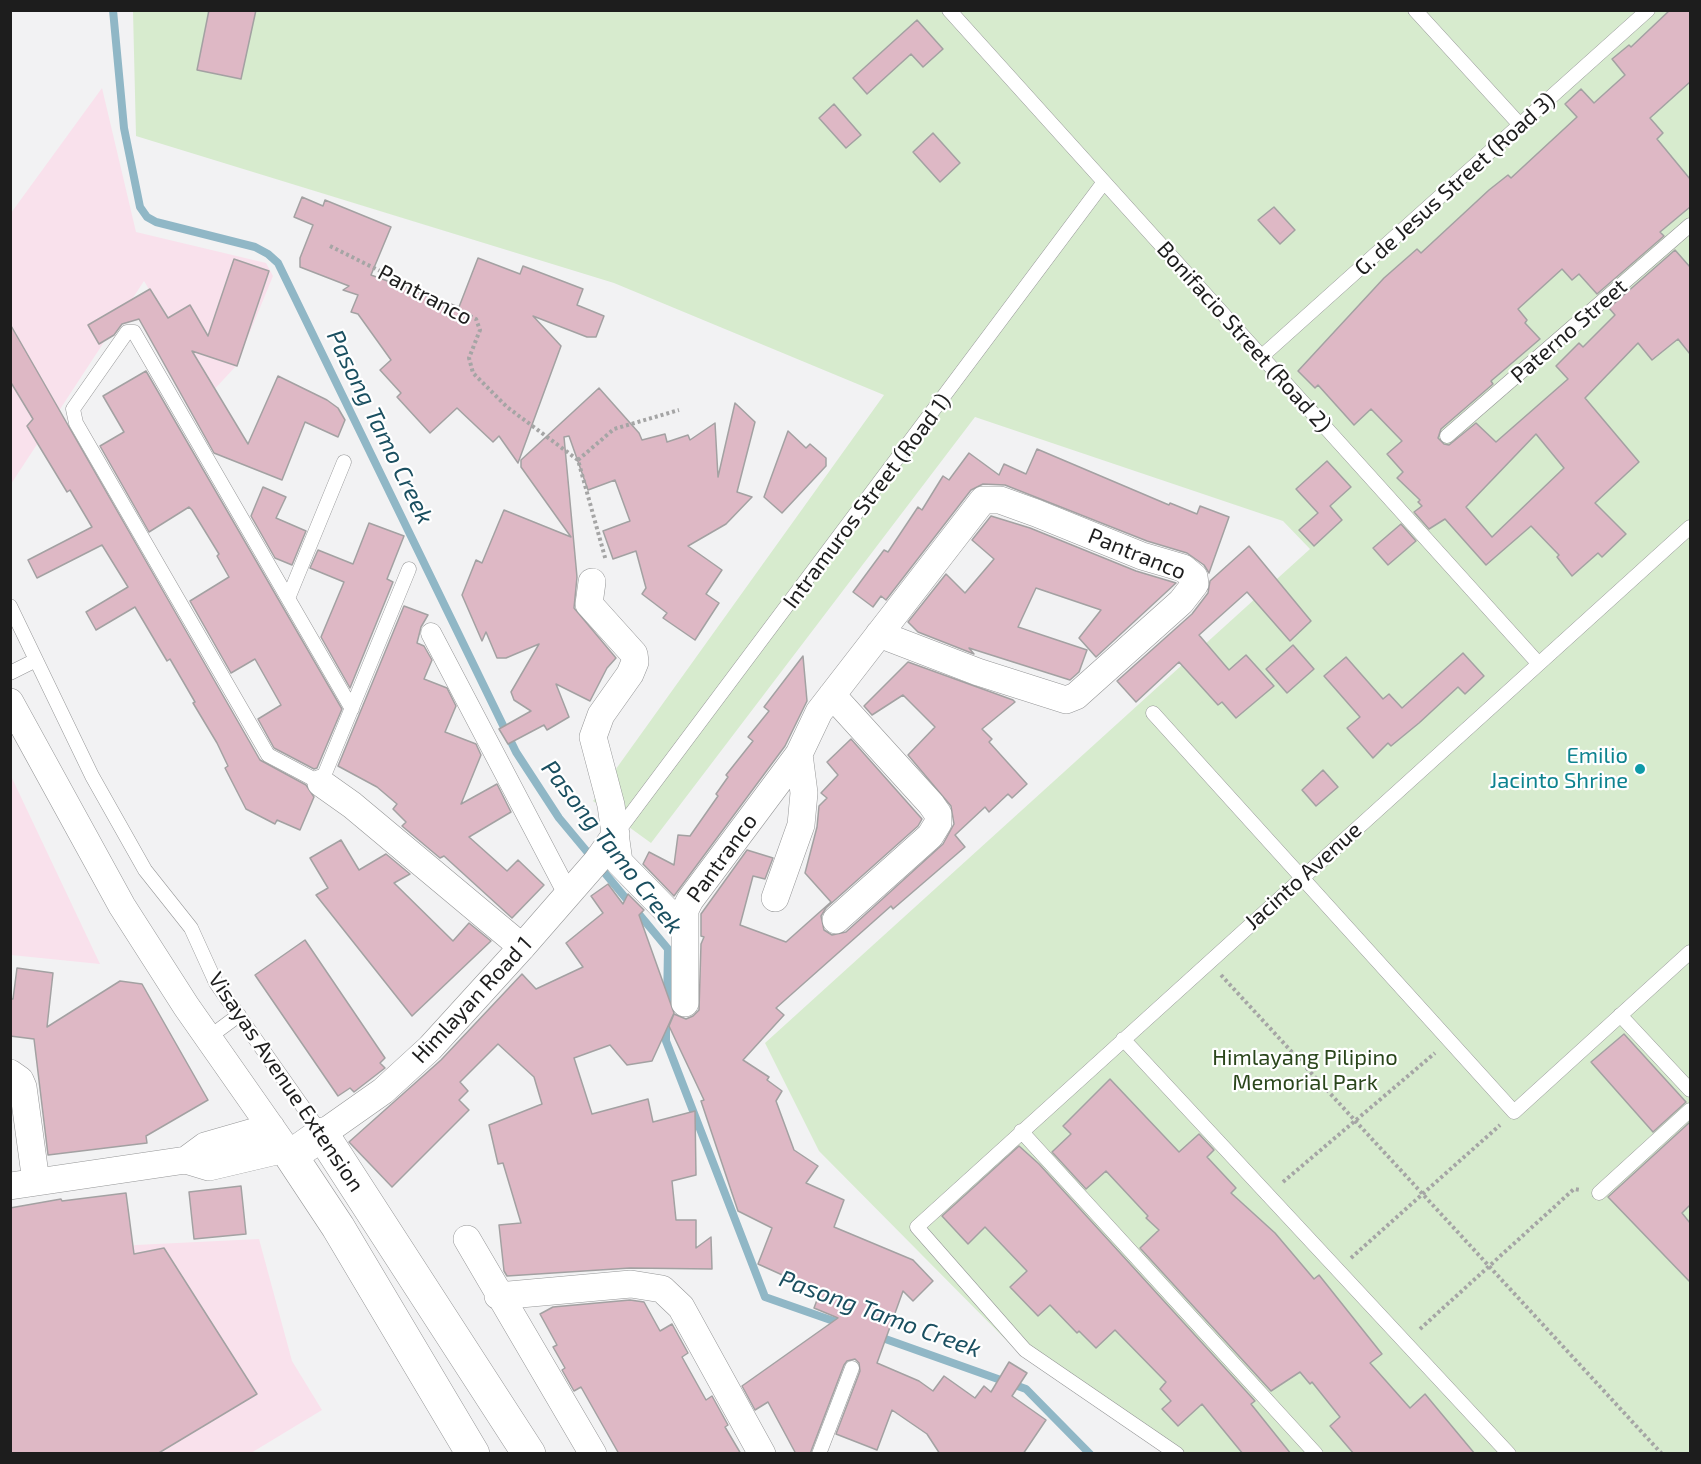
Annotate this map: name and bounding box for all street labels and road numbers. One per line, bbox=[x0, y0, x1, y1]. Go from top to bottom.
street label: G. de Jesus Street (Road 3) bbox=[1349, 87, 1561, 281]
street label: Bonifacio Street (Road 2) bbox=[1151, 236, 1337, 438]
street label: Pantranco bbox=[373, 259, 477, 331]
street label: Paterno Street bbox=[1506, 273, 1632, 389]
street label: Intramuros Street (Road 1) bbox=[778, 388, 956, 614]
street label: Pantranco bbox=[1084, 522, 1190, 586]
street label: Pantranco bbox=[681, 809, 763, 907]
street label: Jacinto Avenue bbox=[1239, 817, 1367, 935]
street label: Himlayan Road 1 bbox=[407, 931, 537, 1069]
street label: Visayas Avenue Extension bbox=[203, 967, 369, 1197]

